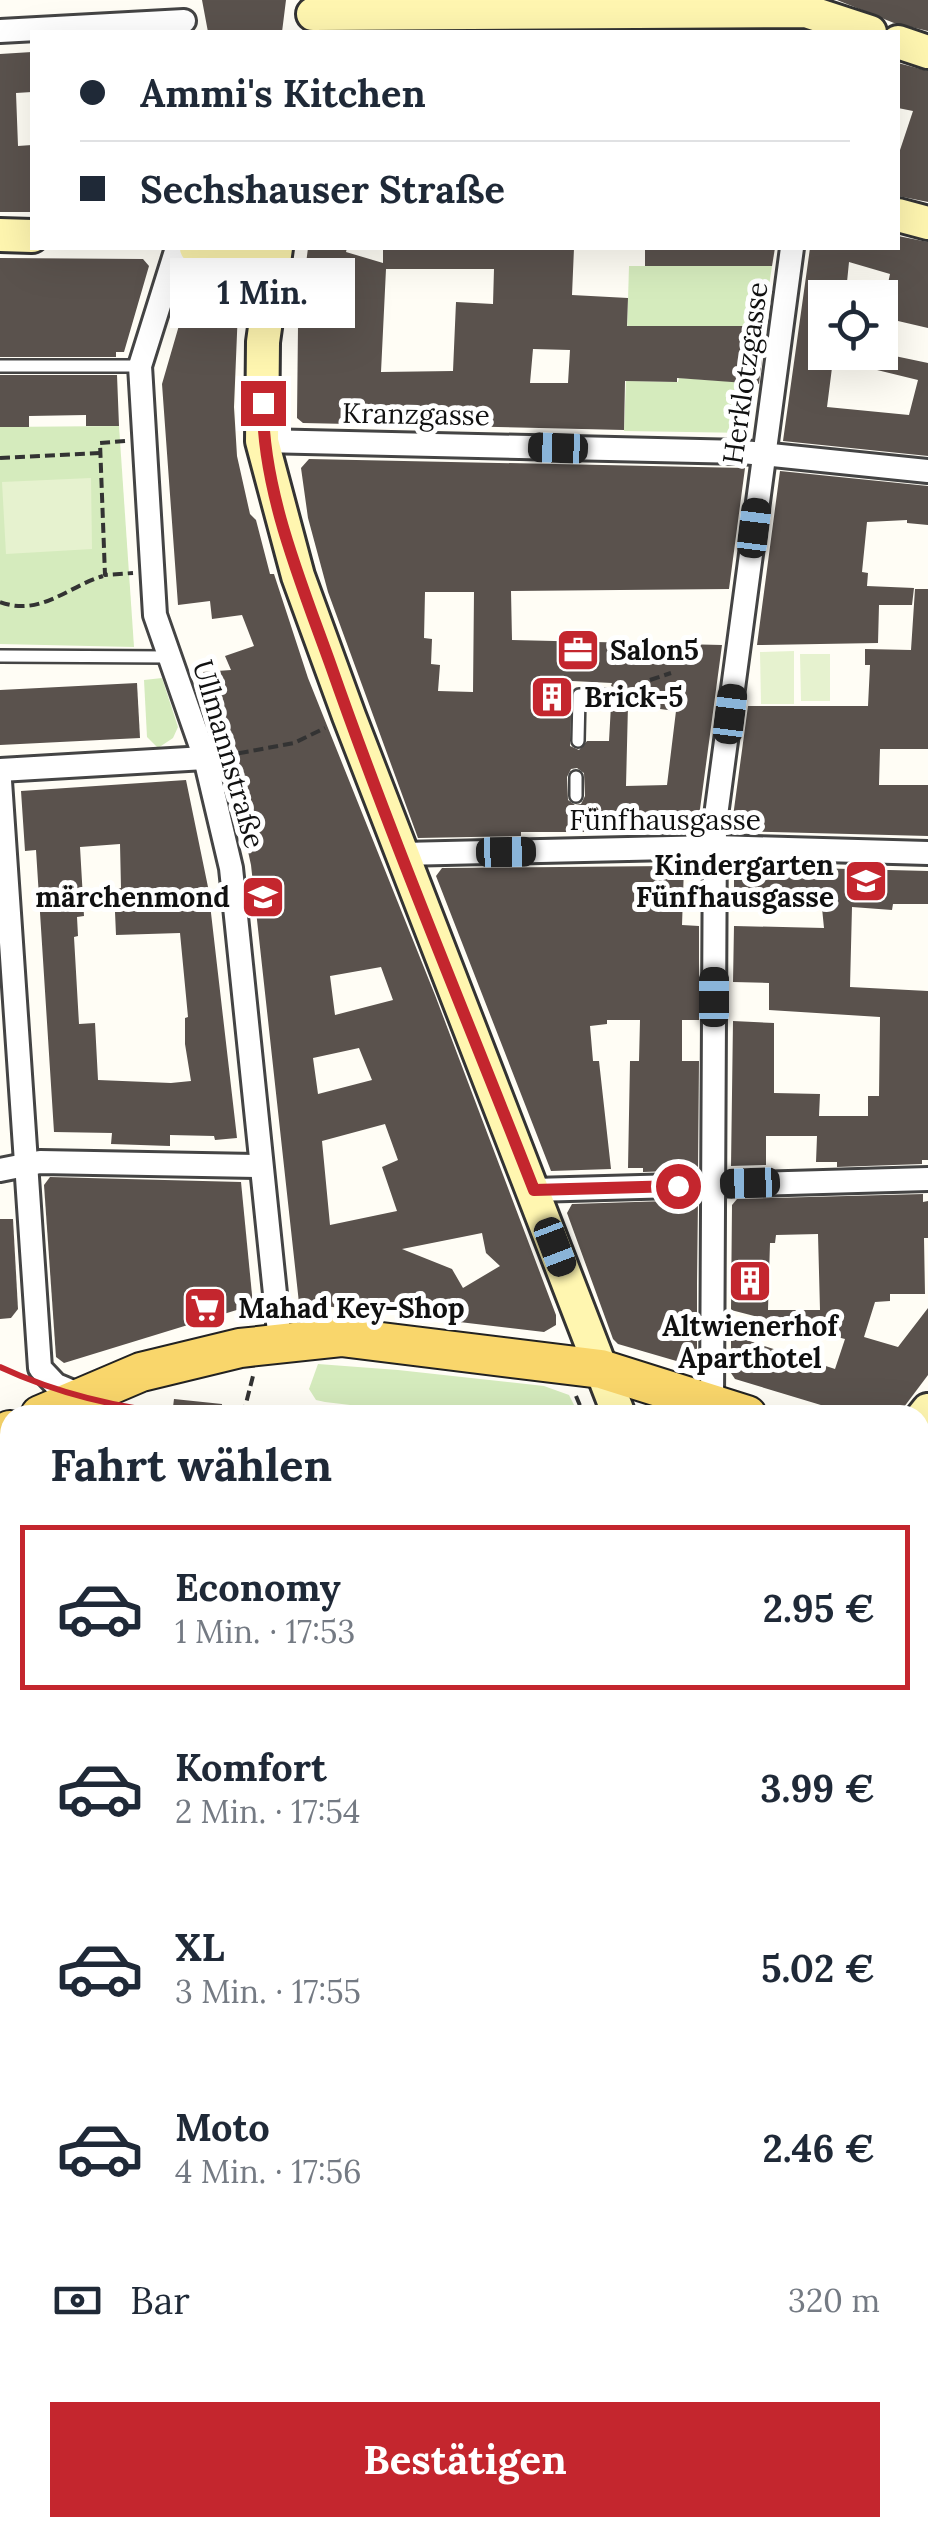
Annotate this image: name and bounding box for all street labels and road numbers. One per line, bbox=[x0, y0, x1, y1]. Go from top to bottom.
street label: Herklotzgasse bbox=[714, 280, 776, 466]
street label: Kranzgasse bbox=[342, 395, 490, 433]
street label: Ullmannstraße bbox=[185, 656, 273, 852]
street label: Fünfhausgasse bbox=[569, 802, 761, 838]

